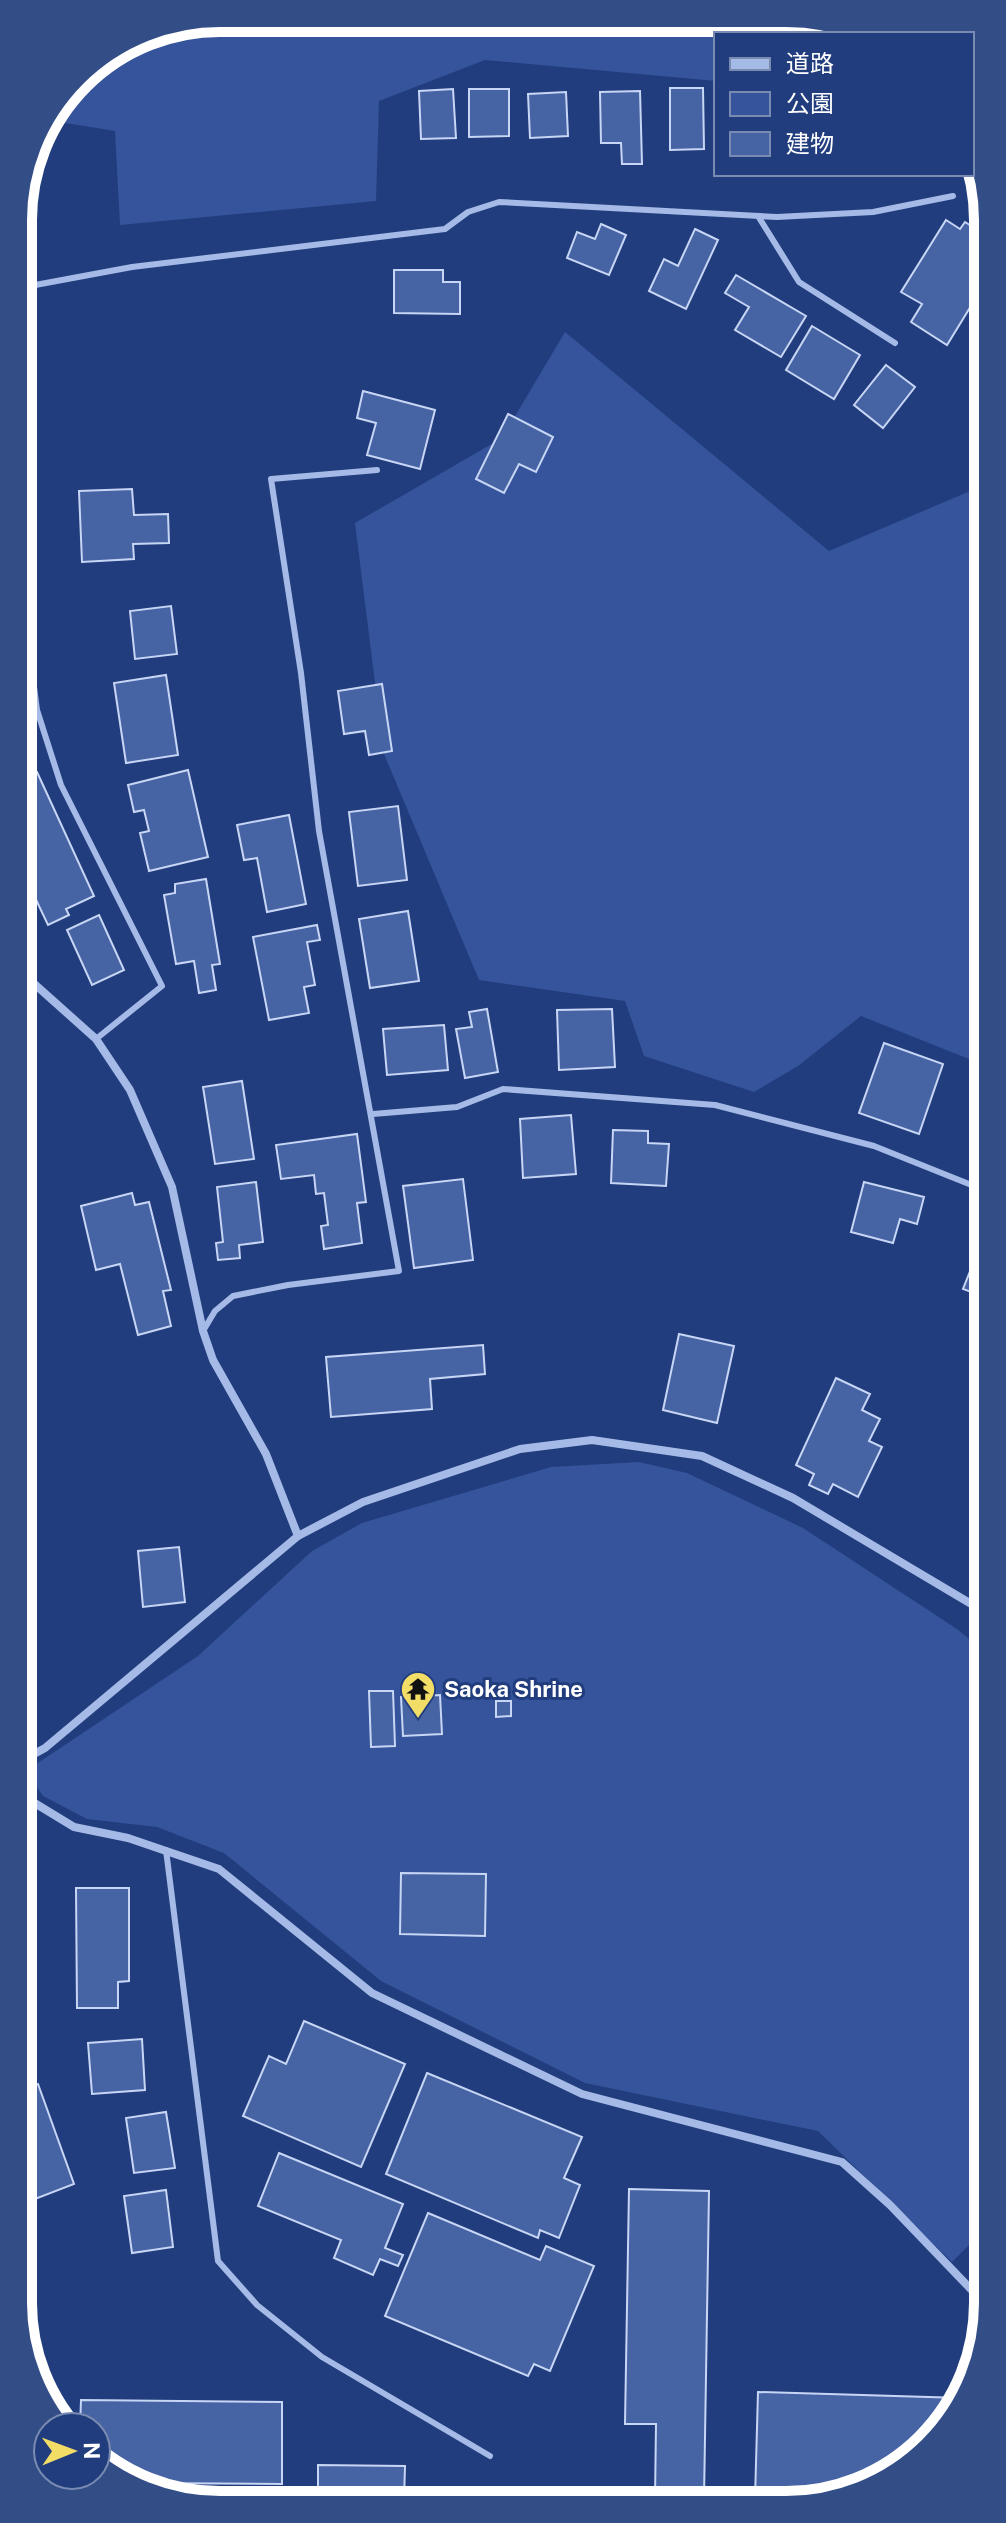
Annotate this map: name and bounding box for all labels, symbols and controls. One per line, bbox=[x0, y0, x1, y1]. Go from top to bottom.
legend bbox=[714, 32, 974, 176]
text: 道路 bbox=[786, 49, 834, 77]
text: 公園 bbox=[786, 89, 834, 117]
text: 建物 bbox=[786, 129, 834, 157]
temple icon: Saoka Shrine bbox=[399, 1670, 437, 1720]
place label: Saoka Shrine bbox=[444, 1676, 583, 1702]
north arrow bbox=[32, 2411, 112, 2491]
text: N bbox=[79, 2442, 105, 2459]

